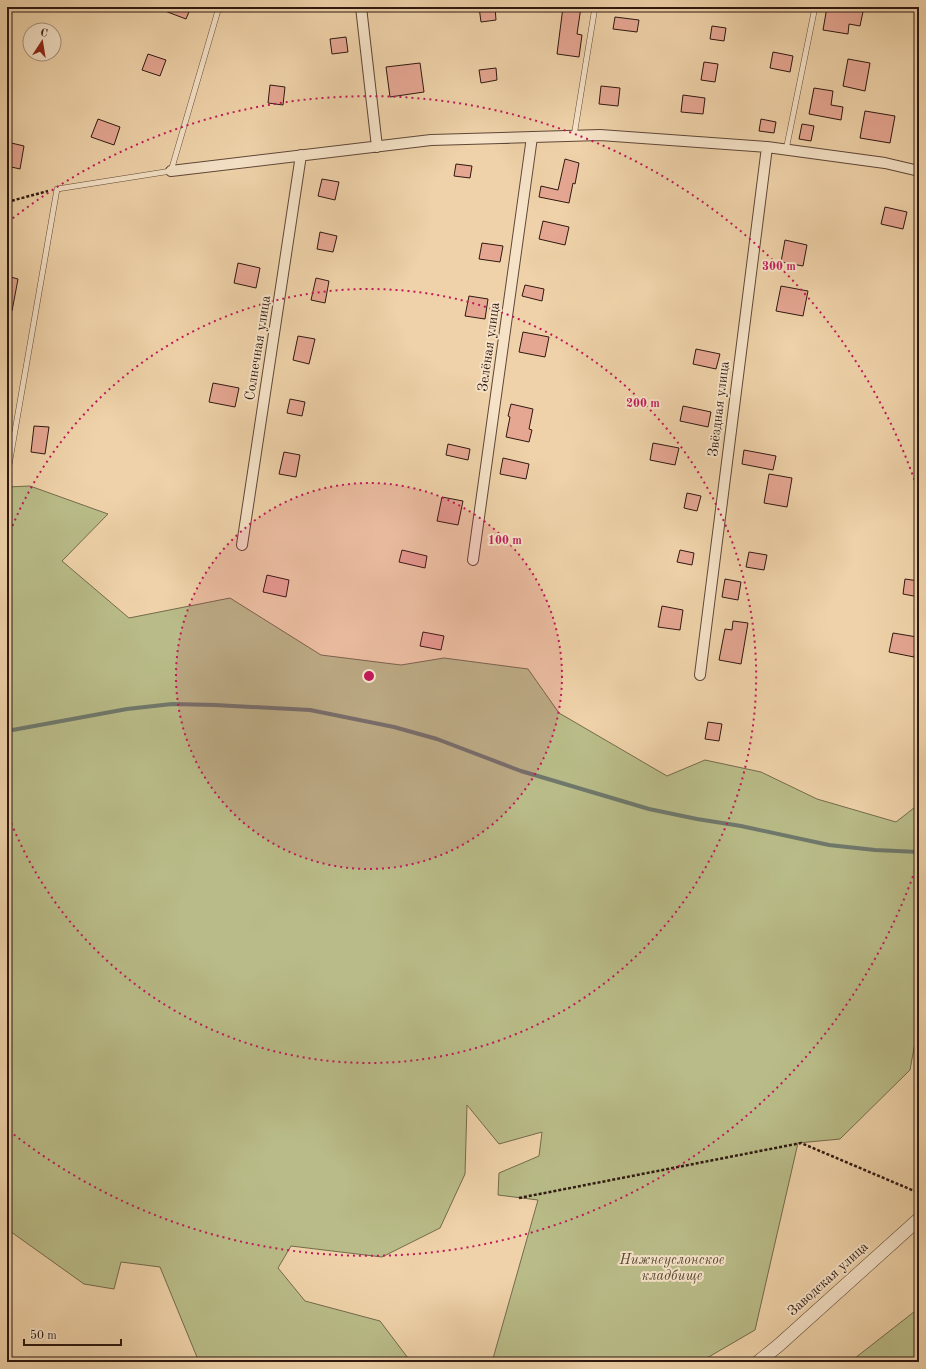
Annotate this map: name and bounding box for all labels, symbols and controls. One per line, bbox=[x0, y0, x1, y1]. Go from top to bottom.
north arrow bbox=[22, 22, 62, 62]
text: С bbox=[39, 28, 48, 40]
text: 300 m bbox=[762, 261, 796, 273]
street label: Солнечная улица bbox=[243, 294, 273, 401]
street label: Зелёная улица bbox=[476, 301, 502, 393]
street label: Звёздная улица bbox=[706, 360, 732, 458]
text: 200 m bbox=[626, 398, 660, 410]
text: 100 m bbox=[488, 535, 522, 547]
centre of rings bbox=[362, 669, 376, 683]
street label: Заводская улица bbox=[785, 1239, 871, 1319]
park label: Нижнеуслонское кладбище bbox=[619, 1253, 725, 1284]
scale bar bbox=[24, 1321, 121, 1347]
text: 50 m bbox=[30, 1329, 57, 1342]

